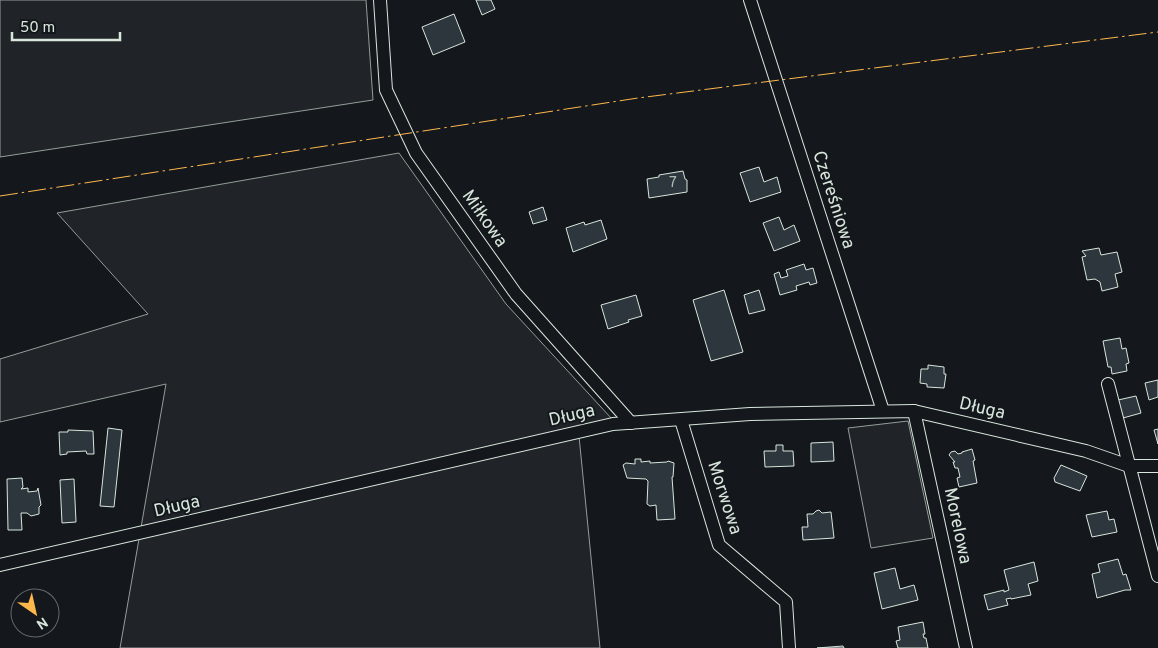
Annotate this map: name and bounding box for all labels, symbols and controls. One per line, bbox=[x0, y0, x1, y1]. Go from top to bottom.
scale bar bbox=[12, 10, 120, 42]
text: 50 m bbox=[20, 19, 55, 38]
street label: Czereśniowa bbox=[806, 148, 860, 252]
house number: 7 bbox=[669, 174, 677, 193]
street label: Miłkowa bbox=[456, 186, 512, 252]
street label: Długa bbox=[957, 393, 1007, 425]
street label: Długa bbox=[547, 400, 597, 432]
street label: Morwowa bbox=[701, 458, 747, 538]
street label: Morelowa bbox=[938, 486, 976, 566]
street label: Długa bbox=[152, 491, 202, 523]
north arrow bbox=[10, 588, 60, 638]
text: N bbox=[33, 613, 50, 632]

